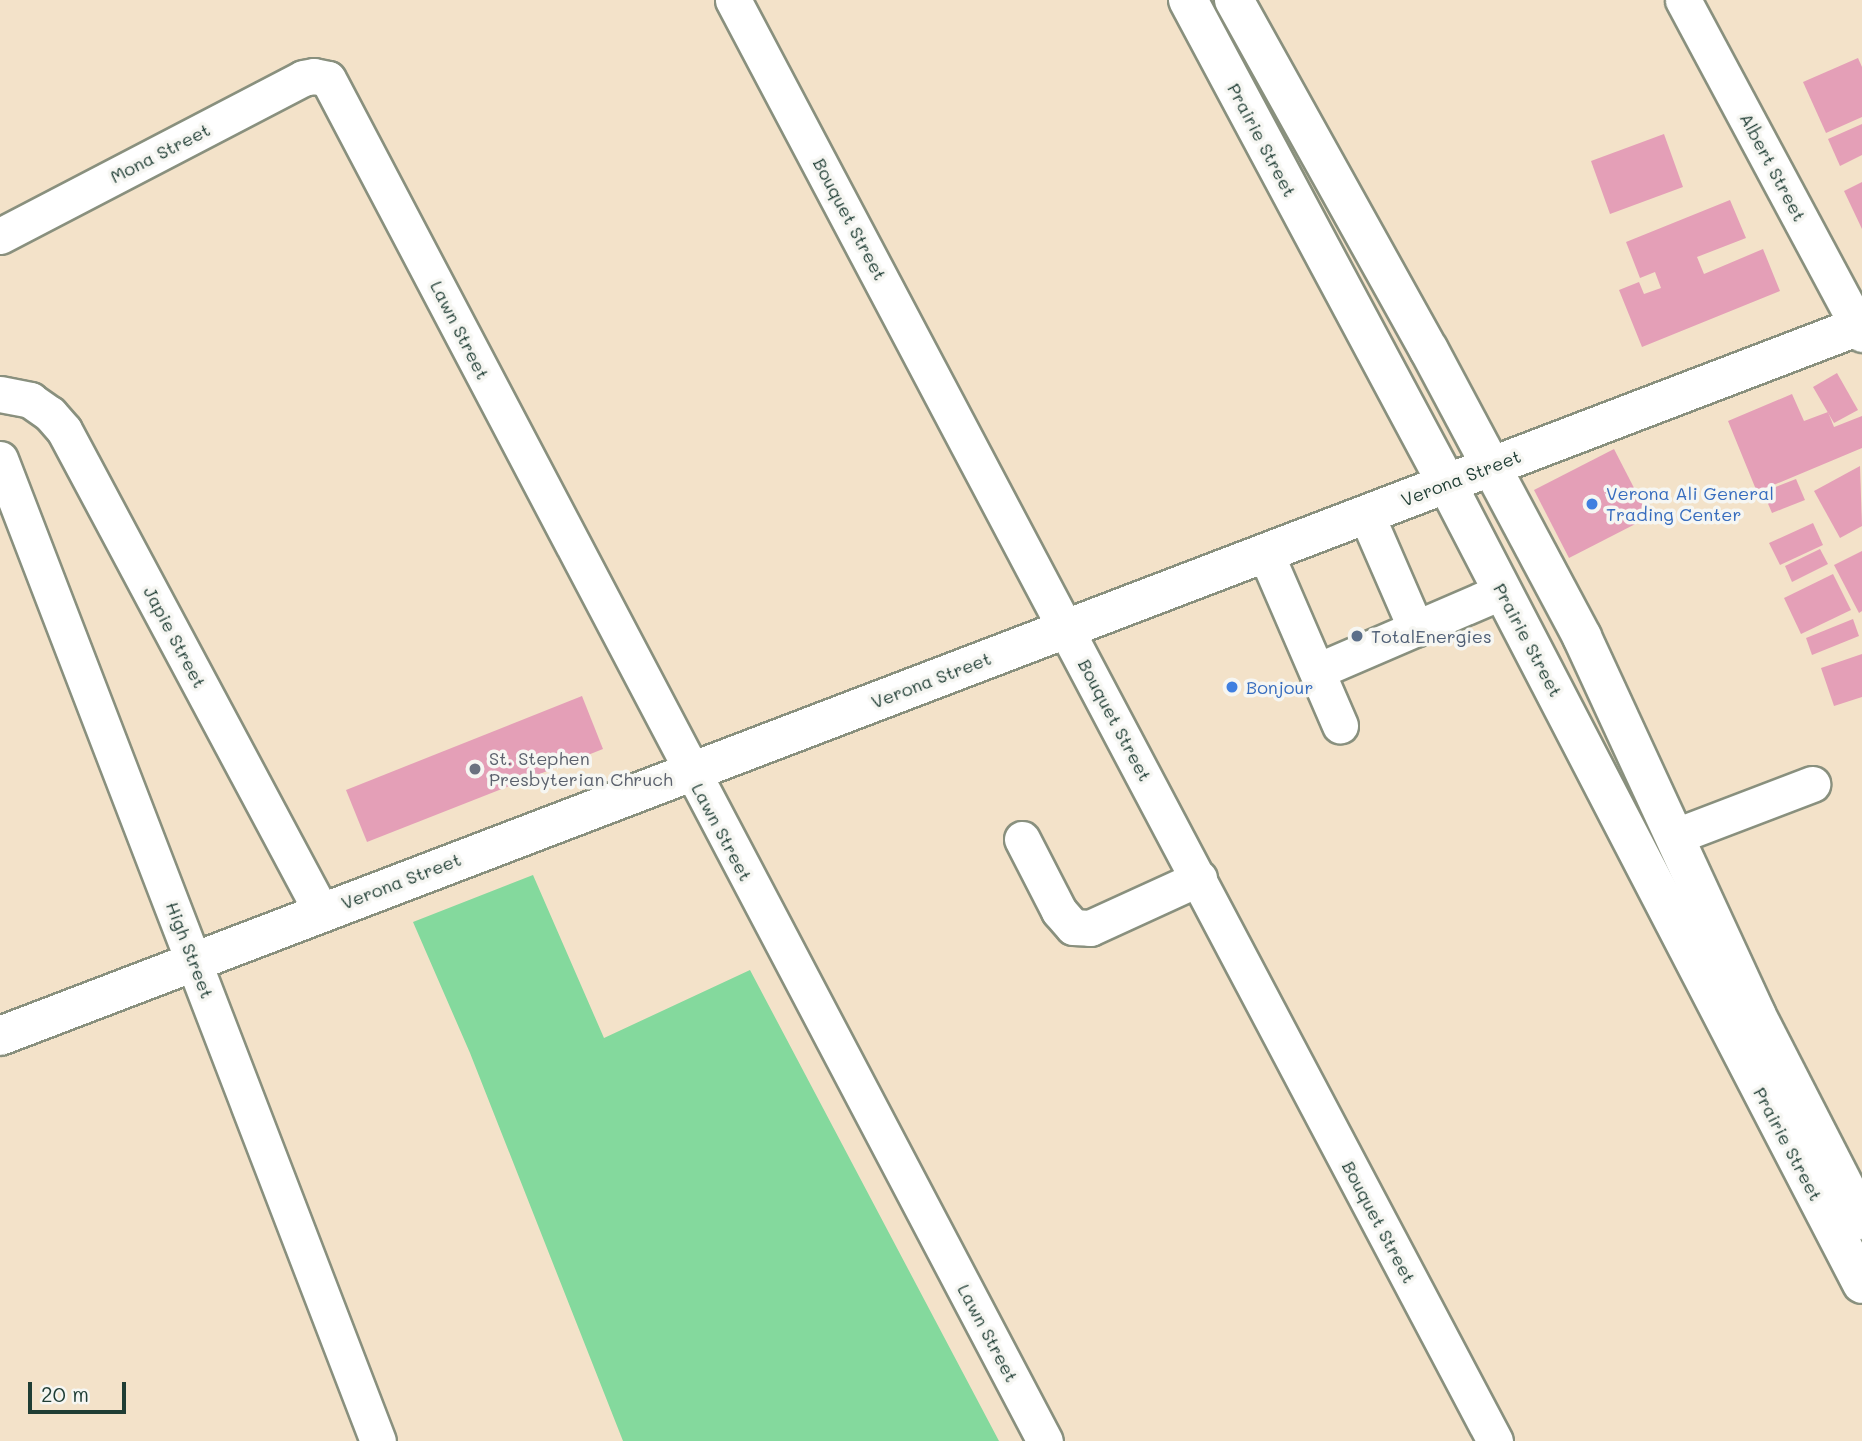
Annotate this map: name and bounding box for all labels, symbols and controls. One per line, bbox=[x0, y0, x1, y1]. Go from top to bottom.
street label: Prairie Street bbox=[1223, 80, 1301, 200]
street label: Albert Street bbox=[1735, 109, 1811, 225]
street label: Mona Street bbox=[106, 119, 214, 187]
street label: Bouquet Street bbox=[809, 154, 891, 284]
street label: Lawn Street bbox=[426, 277, 494, 383]
street label: Verona Street bbox=[1398, 445, 1524, 511]
place label: Verona Ali General Trading Center bbox=[1606, 483, 1774, 526]
marker: Verona Ali General Trading Center bbox=[1584, 496, 1600, 512]
street label: Prairie Street bbox=[1489, 580, 1567, 700]
street label: Japie Street bbox=[139, 583, 211, 691]
place label: TotalEnergies bbox=[1371, 625, 1492, 647]
marker: TotalEnergies bbox=[1349, 628, 1365, 644]
street label: Verona Street bbox=[868, 647, 994, 713]
street label: Bouquet Street bbox=[1074, 655, 1156, 785]
place label: Bonjour bbox=[1246, 676, 1313, 698]
marker: Bonjour bbox=[1224, 679, 1240, 695]
place label: St. Stephen Presbyterian Chruch bbox=[489, 748, 673, 790]
marker: St. Stephen Presbyterian Chruch bbox=[467, 761, 483, 777]
street label: Lawn Street bbox=[687, 779, 757, 885]
street label: Verona Street bbox=[338, 848, 464, 914]
street label: High Street bbox=[162, 899, 218, 1001]
street label: Prairie Street bbox=[1749, 1084, 1827, 1204]
street label: Bouquet Street bbox=[1338, 1157, 1420, 1287]
street label: Lawn Street bbox=[953, 1280, 1023, 1386]
scale bar bbox=[32, 1368, 130, 1412]
text: 20 m bbox=[41, 1380, 89, 1407]

